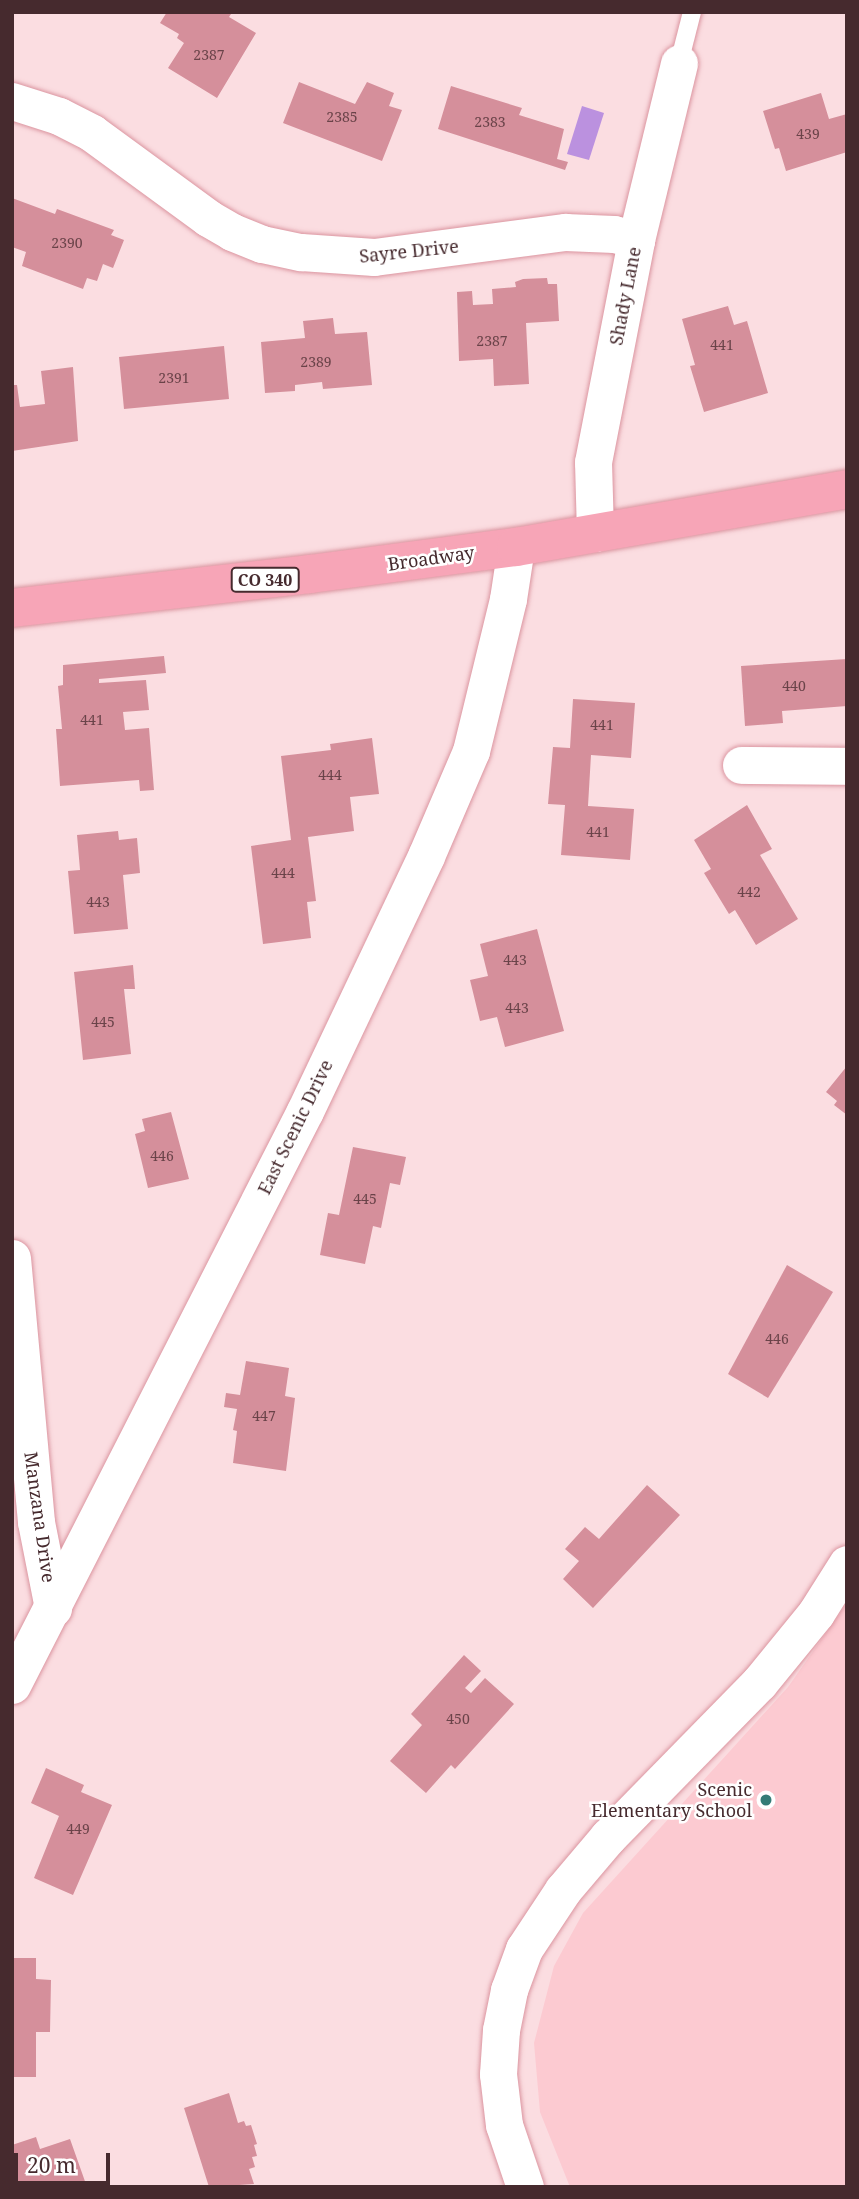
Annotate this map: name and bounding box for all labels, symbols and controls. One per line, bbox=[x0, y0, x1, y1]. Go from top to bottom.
house number: 2387 bbox=[193, 47, 225, 63]
house number: 2385 bbox=[326, 109, 358, 125]
house number: 2383 bbox=[474, 114, 506, 130]
house number: 439 bbox=[796, 126, 820, 142]
house number: 2390 bbox=[51, 235, 83, 251]
street label: Sayre Drive bbox=[358, 235, 460, 267]
street label: Shady Lane bbox=[605, 245, 645, 347]
house number: 2387 bbox=[476, 333, 508, 349]
house number: 441 bbox=[710, 337, 734, 353]
house number: 2389 bbox=[300, 354, 332, 370]
house number: 2391 bbox=[158, 370, 190, 386]
street label: Broadway bbox=[386, 541, 476, 575]
road number: CO 340 bbox=[230, 568, 300, 593]
house number: 440 bbox=[782, 678, 806, 694]
house number: 441 bbox=[80, 712, 104, 728]
house number: 441 bbox=[590, 717, 614, 733]
house number: 444 bbox=[318, 767, 342, 783]
house number: 441 bbox=[586, 824, 610, 840]
house number: 444 bbox=[271, 865, 295, 881]
house number: 442 bbox=[737, 884, 761, 900]
house number: 443 bbox=[86, 894, 110, 910]
house number: 443 bbox=[503, 952, 527, 968]
house number: 443 bbox=[505, 1000, 529, 1016]
house number: 445 bbox=[91, 1014, 115, 1030]
street label: East Scenic Drive bbox=[253, 1056, 337, 1198]
house number: 446 bbox=[150, 1148, 174, 1164]
house number: 445 bbox=[353, 1191, 377, 1207]
house number: 446 bbox=[765, 1331, 789, 1347]
house number: 447 bbox=[252, 1408, 276, 1424]
street label: Manzana Drive bbox=[20, 1450, 60, 1584]
house number: 450 bbox=[446, 1711, 470, 1727]
place label: Scenic Elementary School bbox=[591, 1779, 752, 1822]
marker: Scenic Elementary School bbox=[758, 1792, 774, 1808]
house number: 449 bbox=[66, 1821, 90, 1837]
scale bar bbox=[18, 2140, 114, 2184]
text: 20 m bbox=[27, 2151, 76, 2179]

